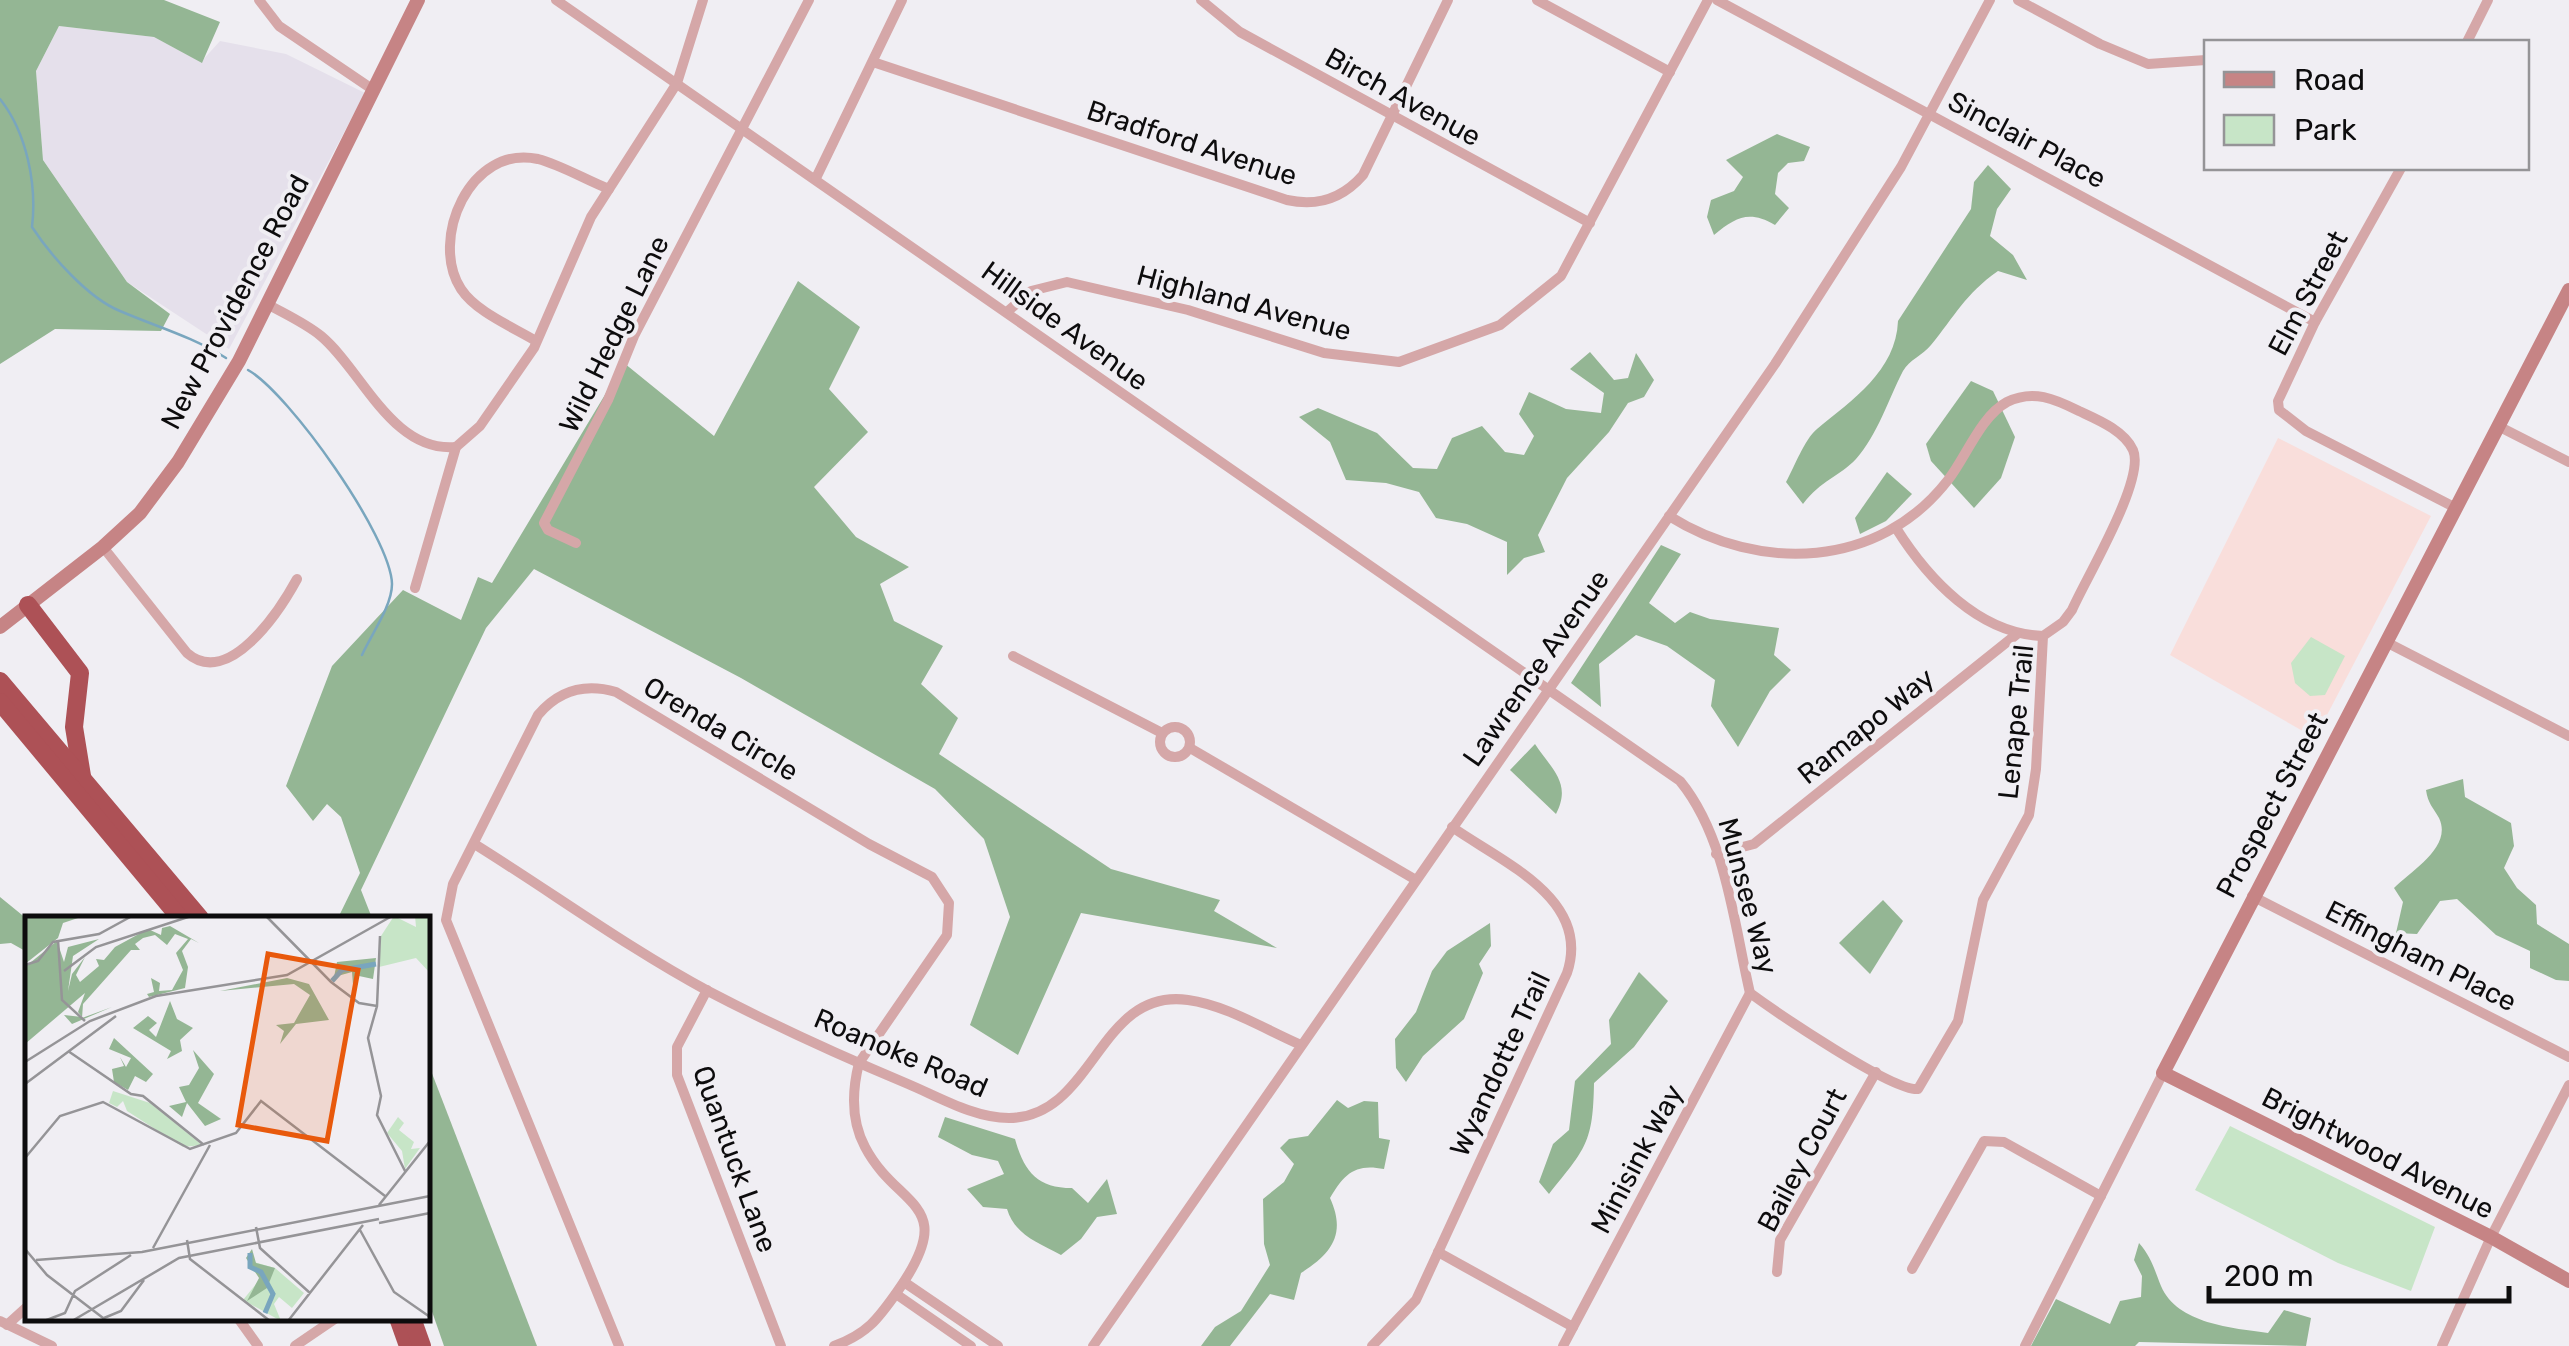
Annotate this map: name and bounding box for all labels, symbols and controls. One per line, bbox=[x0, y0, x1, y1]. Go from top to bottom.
legend bbox=[2204, 40, 2529, 170]
street label: Birch Avenue bbox=[1320, 41, 1486, 153]
text: Road bbox=[2294, 62, 2365, 98]
street label: Sinclair Place bbox=[1942, 85, 2112, 195]
street label: Bradford Avenue bbox=[1083, 93, 1301, 193]
text: Park bbox=[2294, 112, 2357, 148]
street label: New Providence Road bbox=[154, 169, 316, 435]
street label: Elm Street bbox=[2261, 225, 2355, 361]
street label: Wild Hedge Lane bbox=[552, 230, 676, 438]
street label: Hillside Avenue bbox=[975, 254, 1155, 398]
street label: Highland Avenue bbox=[1133, 259, 1355, 347]
street label: Lawrence Avenue bbox=[1456, 564, 1616, 772]
street label: Lenape Trail bbox=[1991, 643, 2041, 801]
street label: Ramapo Way bbox=[1791, 661, 1941, 791]
street label: Orenda Circle bbox=[638, 670, 804, 788]
street label: Prospect Street bbox=[2209, 707, 2335, 903]
street label: Munsee Way bbox=[1711, 814, 1785, 978]
street label: Effingham Place bbox=[2320, 894, 2522, 1018]
inset map bbox=[25, 916, 430, 1321]
street label: Wyandotte Trail bbox=[1443, 967, 1557, 1161]
street label: Roanoke Road bbox=[809, 1002, 993, 1104]
street label: Quantuck Lane bbox=[686, 1061, 784, 1257]
street label: Minisink Way bbox=[1584, 1079, 1690, 1239]
street label: Brightwood Avenue bbox=[2257, 1080, 2499, 1226]
street label: Bailey Court bbox=[1750, 1083, 1854, 1237]
scale bar bbox=[2209, 1241, 2509, 1303]
text: 200 m bbox=[2224, 1258, 2314, 1294]

